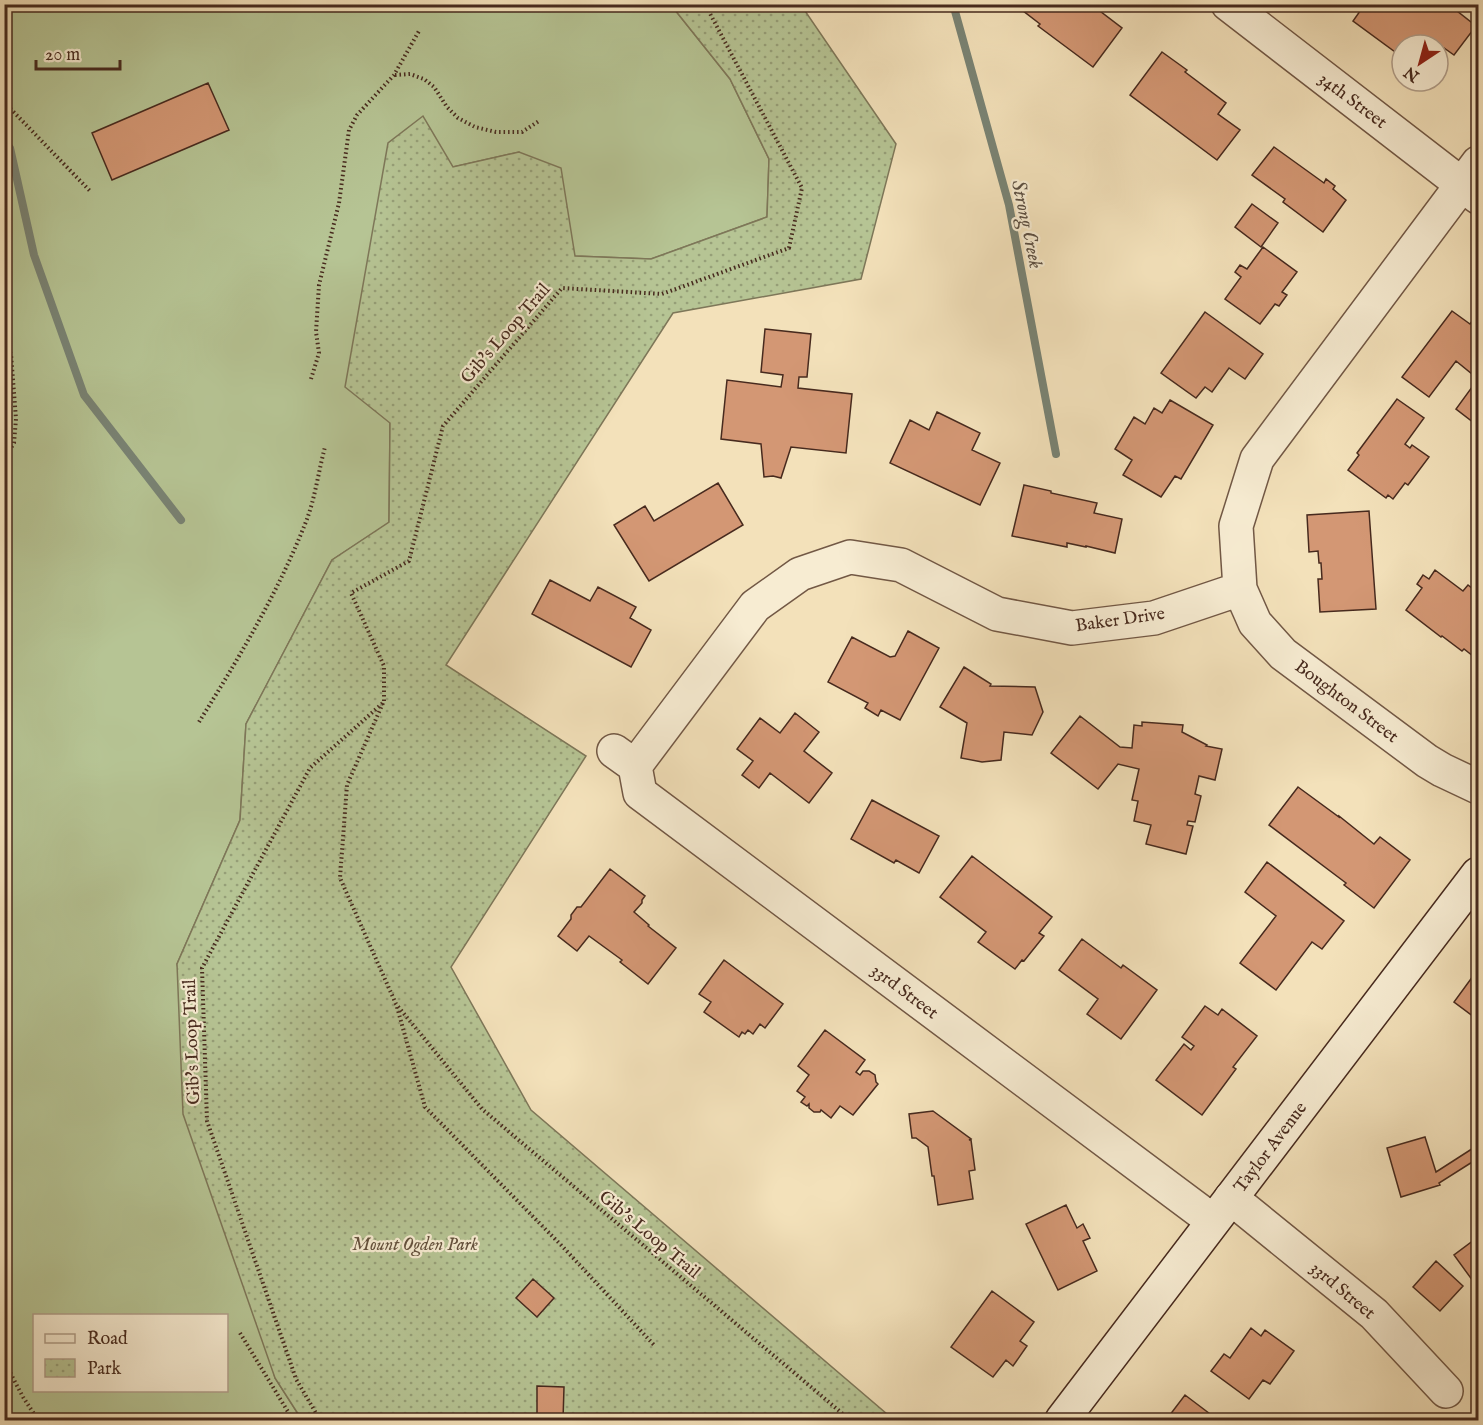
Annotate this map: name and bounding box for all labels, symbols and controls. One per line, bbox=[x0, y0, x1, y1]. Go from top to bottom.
scale bar bbox=[36, 33, 120, 71]
north arrow bbox=[1390, 33, 1450, 93]
text: 20 m bbox=[45, 44, 80, 67]
text: N bbox=[1401, 61, 1425, 86]
street label: 34th Street bbox=[1313, 68, 1391, 134]
water label: Strong Creek bbox=[1004, 178, 1048, 271]
street label: Gib's Loop Trail bbox=[456, 279, 556, 389]
street label: Baker Drive bbox=[1074, 603, 1166, 638]
street label: Boughton Street bbox=[1290, 656, 1403, 749]
street label: 33rd Street bbox=[866, 959, 942, 1025]
street label: Gib's Loop Trail bbox=[179, 979, 206, 1105]
street label: Taylor Avenue bbox=[1230, 1098, 1313, 1198]
street label: Gib's Loop Trail bbox=[593, 1186, 705, 1284]
park label: Mount Ogden Park bbox=[352, 1234, 478, 1257]
street label: 33rd Street bbox=[1305, 1257, 1379, 1325]
legend bbox=[33, 1314, 228, 1392]
text: Road bbox=[87, 1328, 128, 1351]
text: Park bbox=[87, 1358, 122, 1381]

